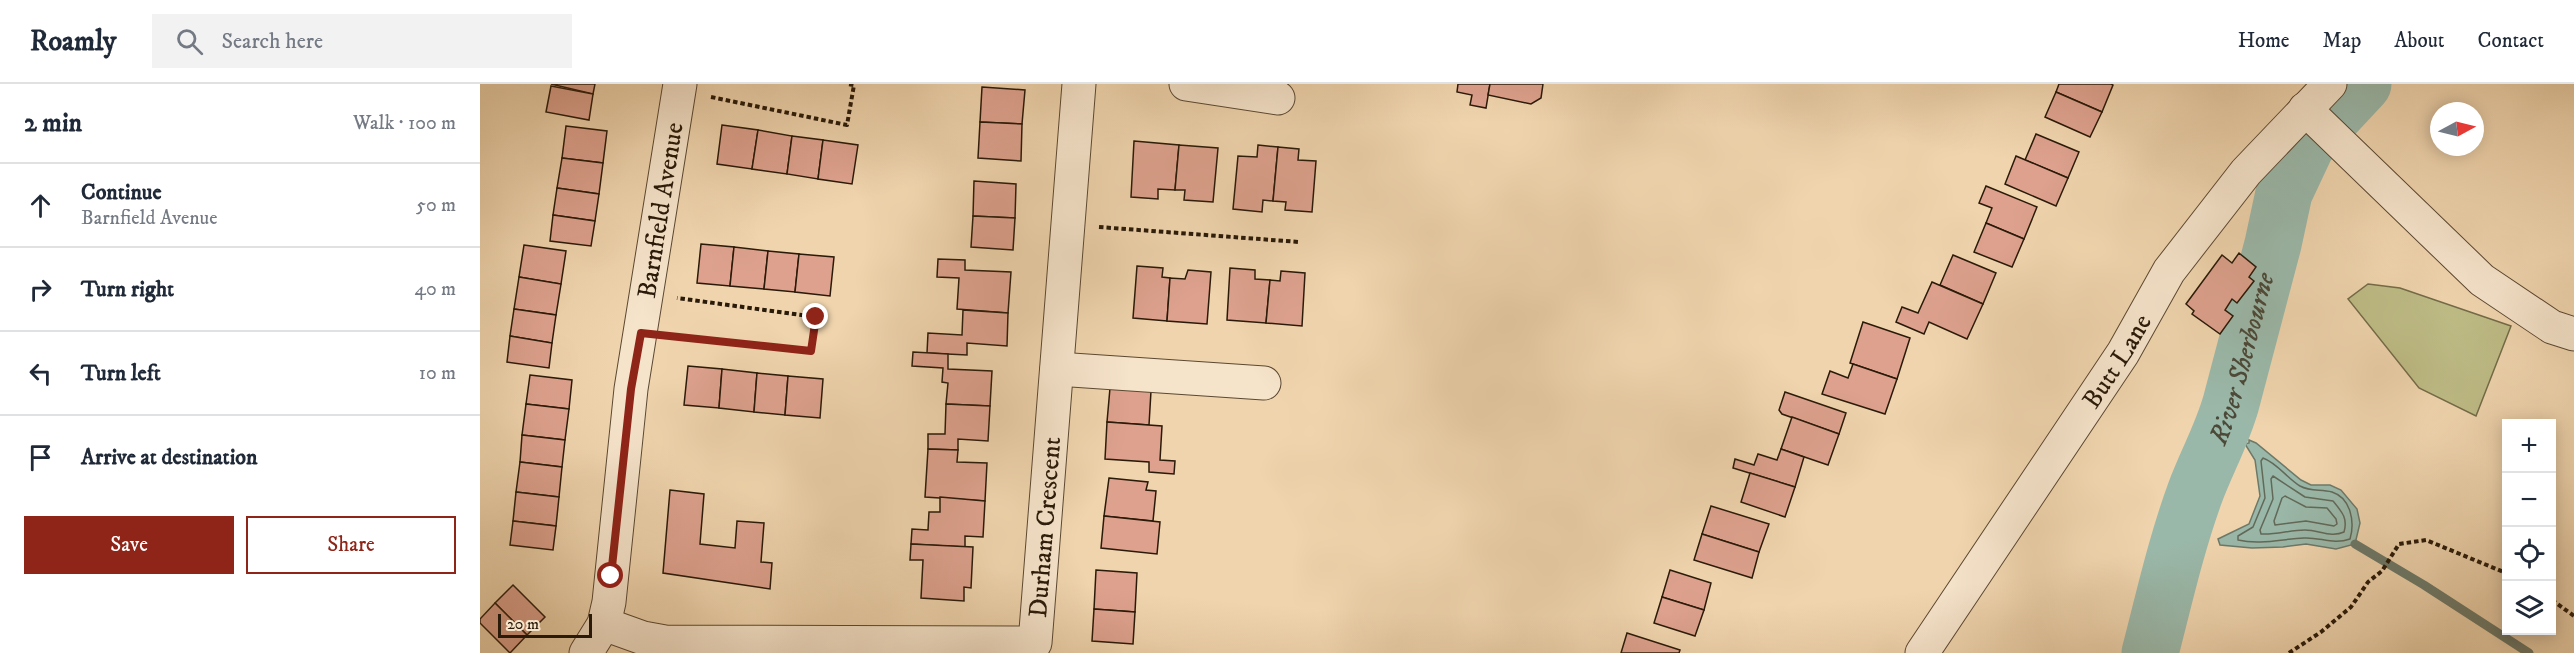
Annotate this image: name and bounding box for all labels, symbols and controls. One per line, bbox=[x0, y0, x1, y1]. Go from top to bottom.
search box bbox=[152, 14, 572, 68]
text: Roamly bbox=[30, 24, 116, 59]
icon: search bbox=[173, 25, 206, 58]
text: Search here bbox=[221, 28, 323, 55]
text: Home bbox=[2238, 28, 2290, 54]
text: Map bbox=[2323, 28, 2361, 54]
text: About bbox=[2394, 28, 2445, 54]
text: Contact bbox=[2478, 28, 2544, 54]
north arrow bbox=[2430, 102, 2484, 156]
text: 2 min bbox=[24, 107, 82, 140]
text: Walk · 100 m bbox=[353, 111, 456, 136]
street label: Barnfield Avenue bbox=[631, 120, 692, 301]
text: Continue bbox=[81, 179, 162, 206]
icon: ahead bbox=[24, 189, 57, 222]
text: 50 m bbox=[416, 193, 456, 218]
text: Barnfield Avenue bbox=[81, 206, 218, 231]
water label: River Sherbourne bbox=[2201, 269, 2283, 451]
icon: right bbox=[24, 273, 57, 306]
text: Turn right bbox=[81, 276, 174, 303]
text: 40 m bbox=[414, 277, 456, 302]
route end bbox=[802, 303, 828, 329]
street label: Butt Lane bbox=[2076, 309, 2160, 415]
icon: left bbox=[24, 357, 57, 390]
text: Turn left bbox=[81, 360, 161, 387]
text: 10 m bbox=[419, 361, 456, 386]
map controls bbox=[2502, 419, 2556, 635]
button: + bbox=[2502, 419, 2556, 473]
street label: Durham Crescent bbox=[1022, 436, 1069, 619]
icon: arrive bbox=[24, 441, 57, 474]
text: Arrive at destination bbox=[81, 444, 258, 471]
button: − bbox=[2502, 473, 2556, 527]
button: Save bbox=[24, 516, 234, 574]
button: Share bbox=[246, 516, 456, 574]
button: locate bbox=[2502, 527, 2556, 581]
route start bbox=[597, 562, 623, 588]
button: layers bbox=[2502, 581, 2556, 635]
scale bar bbox=[498, 611, 592, 638]
text: 20 m bbox=[507, 614, 539, 634]

